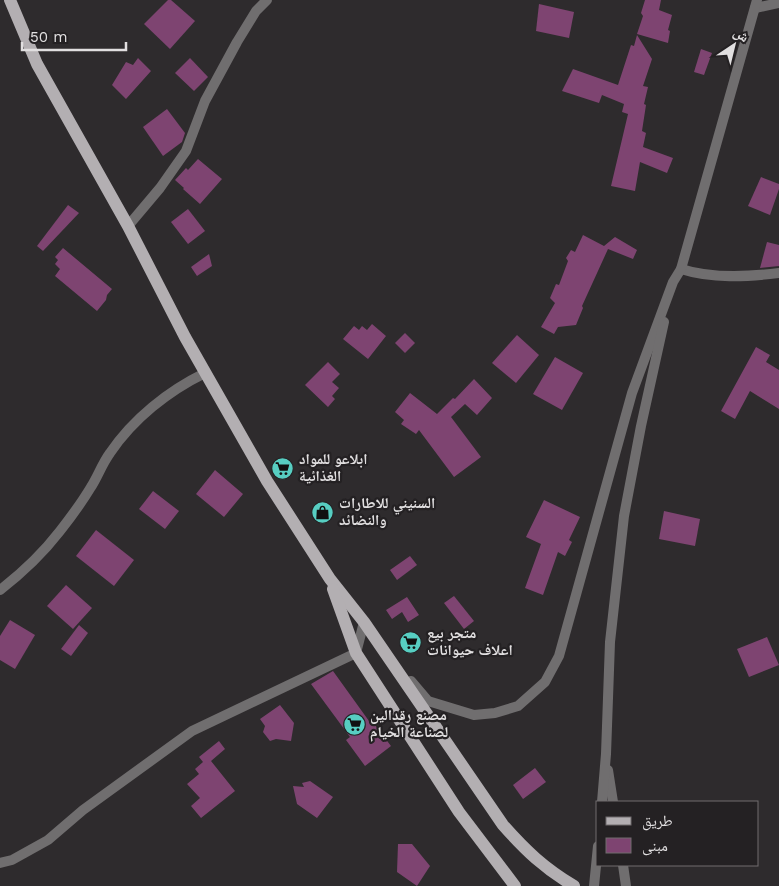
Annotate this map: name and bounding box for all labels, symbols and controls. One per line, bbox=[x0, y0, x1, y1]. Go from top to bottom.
scale bar bbox=[22, 20, 126, 52]
north arrow bbox=[709, 20, 759, 70]
text: ش bbox=[730, 24, 752, 46]
text: 50 m bbox=[30, 28, 67, 46]
place label: ابلاعو للمواد الغذائية bbox=[299, 450, 367, 485]
supermarket icon: ابلاعو للمواد الغذائية bbox=[271, 456, 295, 480]
place label: السنيني للاطارات والنضائد bbox=[339, 494, 435, 529]
shop icon: السنيني للاطارات والنضائد bbox=[311, 500, 335, 524]
place label: متجر بيع اعلاف حيوانات bbox=[427, 624, 513, 659]
supermarket icon: متجر بيع اعلاف حيوانات bbox=[399, 630, 423, 654]
place label: مصنع رقدالين لصناعة الخيام bbox=[370, 706, 448, 742]
supermarket icon: مصنع رقدالين لصناعة الخيام bbox=[342, 712, 366, 736]
legend bbox=[596, 801, 759, 866]
text: طريق bbox=[642, 812, 673, 831]
text: مبنى bbox=[642, 837, 668, 856]

